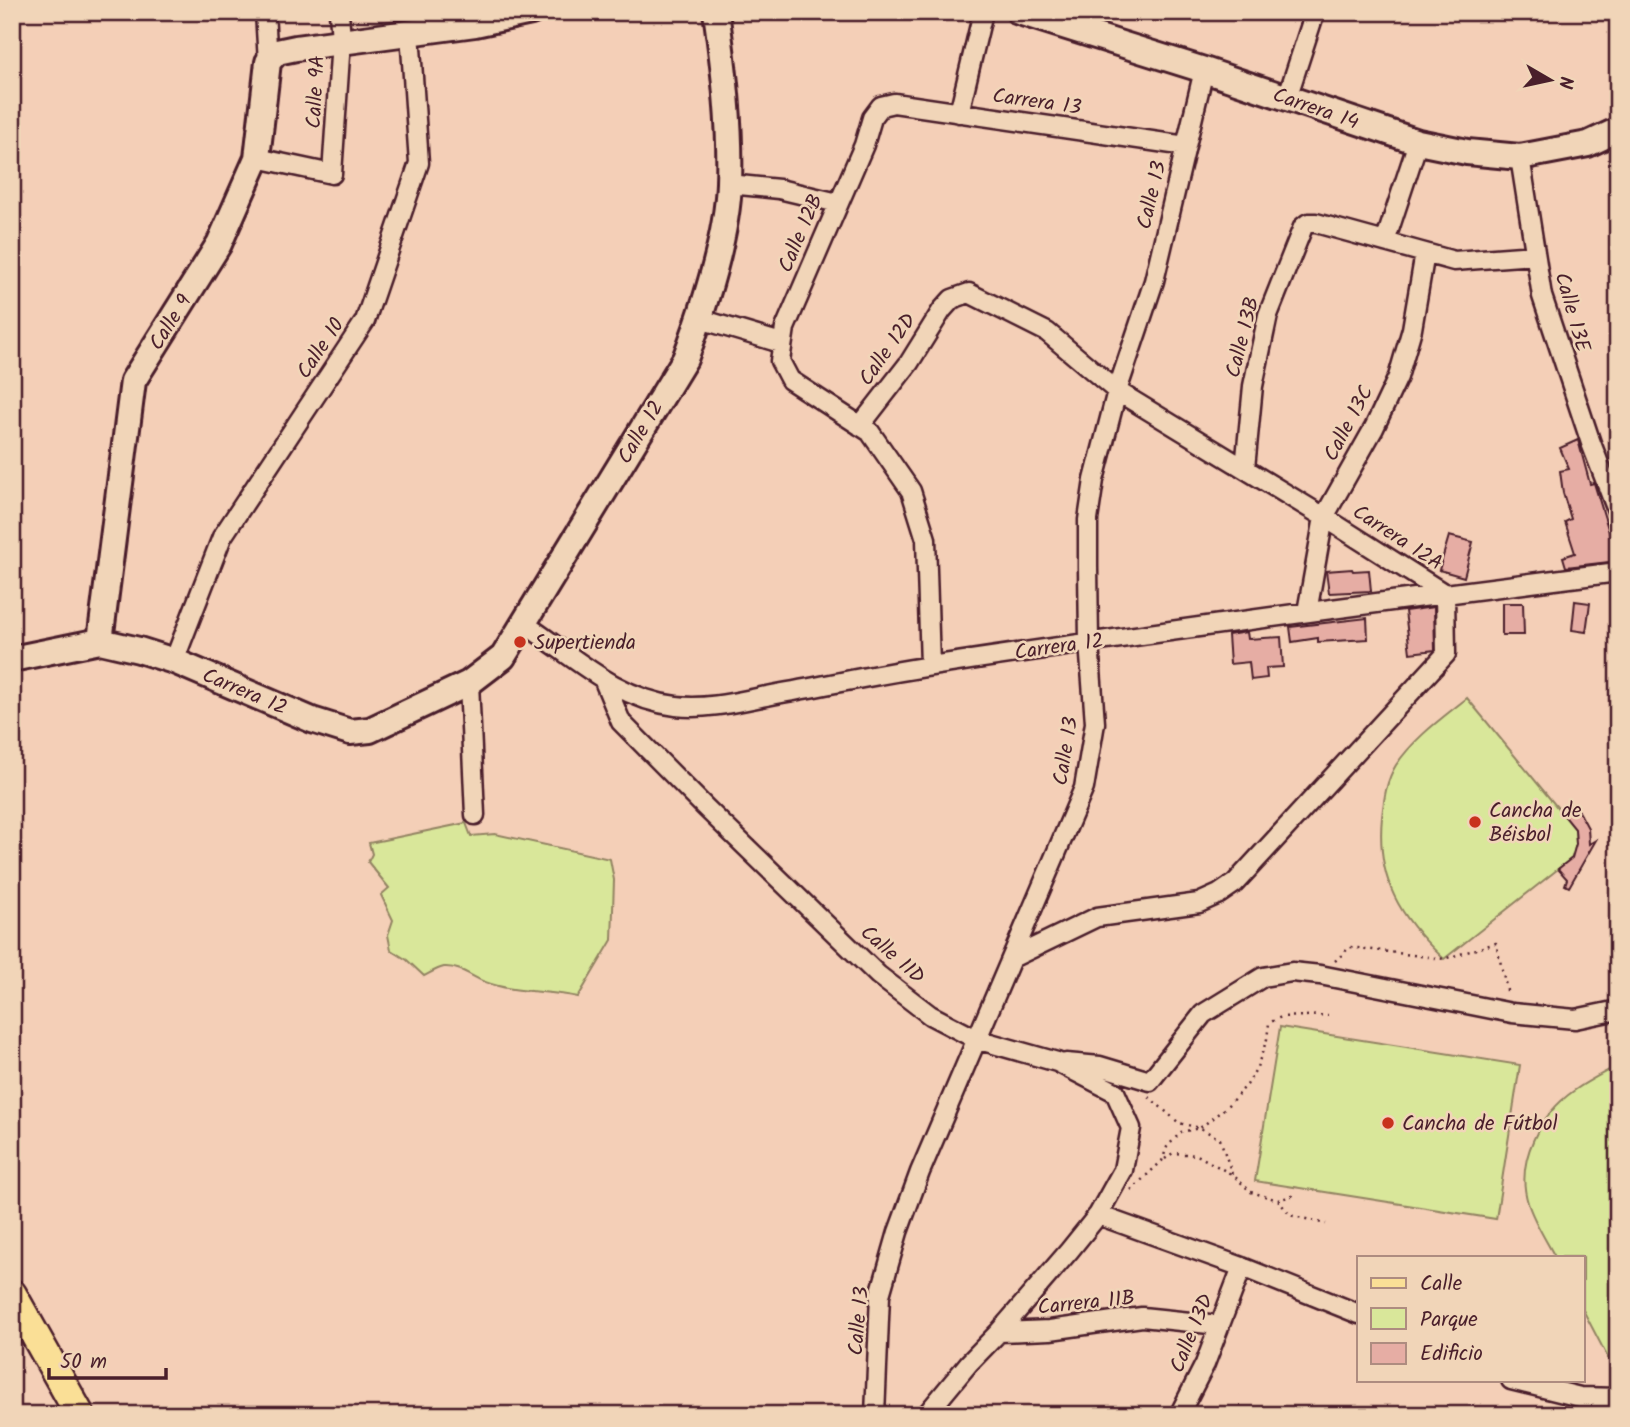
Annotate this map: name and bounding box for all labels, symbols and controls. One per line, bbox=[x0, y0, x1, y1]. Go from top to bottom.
north arrow bbox=[1514, 46, 1584, 116]
street label: Calle 9A bbox=[298, 54, 335, 130]
text: N bbox=[1549, 74, 1581, 91]
street label: Carrera 14 bbox=[1268, 79, 1363, 140]
street label: Carrera 13 bbox=[990, 80, 1083, 125]
street label: Calle 13 bbox=[1129, 158, 1176, 233]
street label: Calle 12B bbox=[770, 189, 833, 278]
street label: Calle 13E bbox=[1544, 269, 1599, 357]
street label: Calle 9 bbox=[141, 288, 201, 357]
street label: Calle 13B bbox=[1217, 293, 1269, 381]
street label: Calle 12D bbox=[851, 306, 926, 393]
street label: Calle 10 bbox=[289, 312, 354, 386]
street label: Calle 13C bbox=[1316, 380, 1383, 468]
street label: Calle 12 bbox=[609, 395, 673, 471]
street label: Carrera 12A bbox=[1345, 496, 1449, 580]
street label: Carrera 12 bbox=[1012, 625, 1106, 670]
place label: Supertienda bbox=[534, 627, 636, 660]
marker: Supertienda bbox=[512, 634, 528, 650]
street label: Carrera 12 bbox=[197, 660, 292, 725]
street label: Calle 13 bbox=[1045, 714, 1088, 788]
place label: Cancha de Béisbol bbox=[1489, 795, 1582, 852]
marker: Cancha de Béisbol bbox=[1467, 814, 1483, 830]
street label: Calle 11D bbox=[852, 917, 932, 993]
place label: Cancha de Fútbol bbox=[1402, 1108, 1558, 1141]
marker: Cancha de Fútbol bbox=[1380, 1115, 1396, 1131]
legend bbox=[1357, 1256, 1584, 1382]
text: Calle bbox=[1420, 1268, 1463, 1301]
street label: Carrera 11B bbox=[1036, 1282, 1136, 1325]
street label: Calle 13 bbox=[840, 1285, 879, 1357]
street label: Calle 13D bbox=[1162, 1289, 1223, 1378]
text: Parque bbox=[1420, 1304, 1478, 1337]
scale bar bbox=[49, 1336, 166, 1380]
text: Edificio bbox=[1420, 1338, 1483, 1371]
text: 50 m bbox=[60, 1346, 107, 1379]

